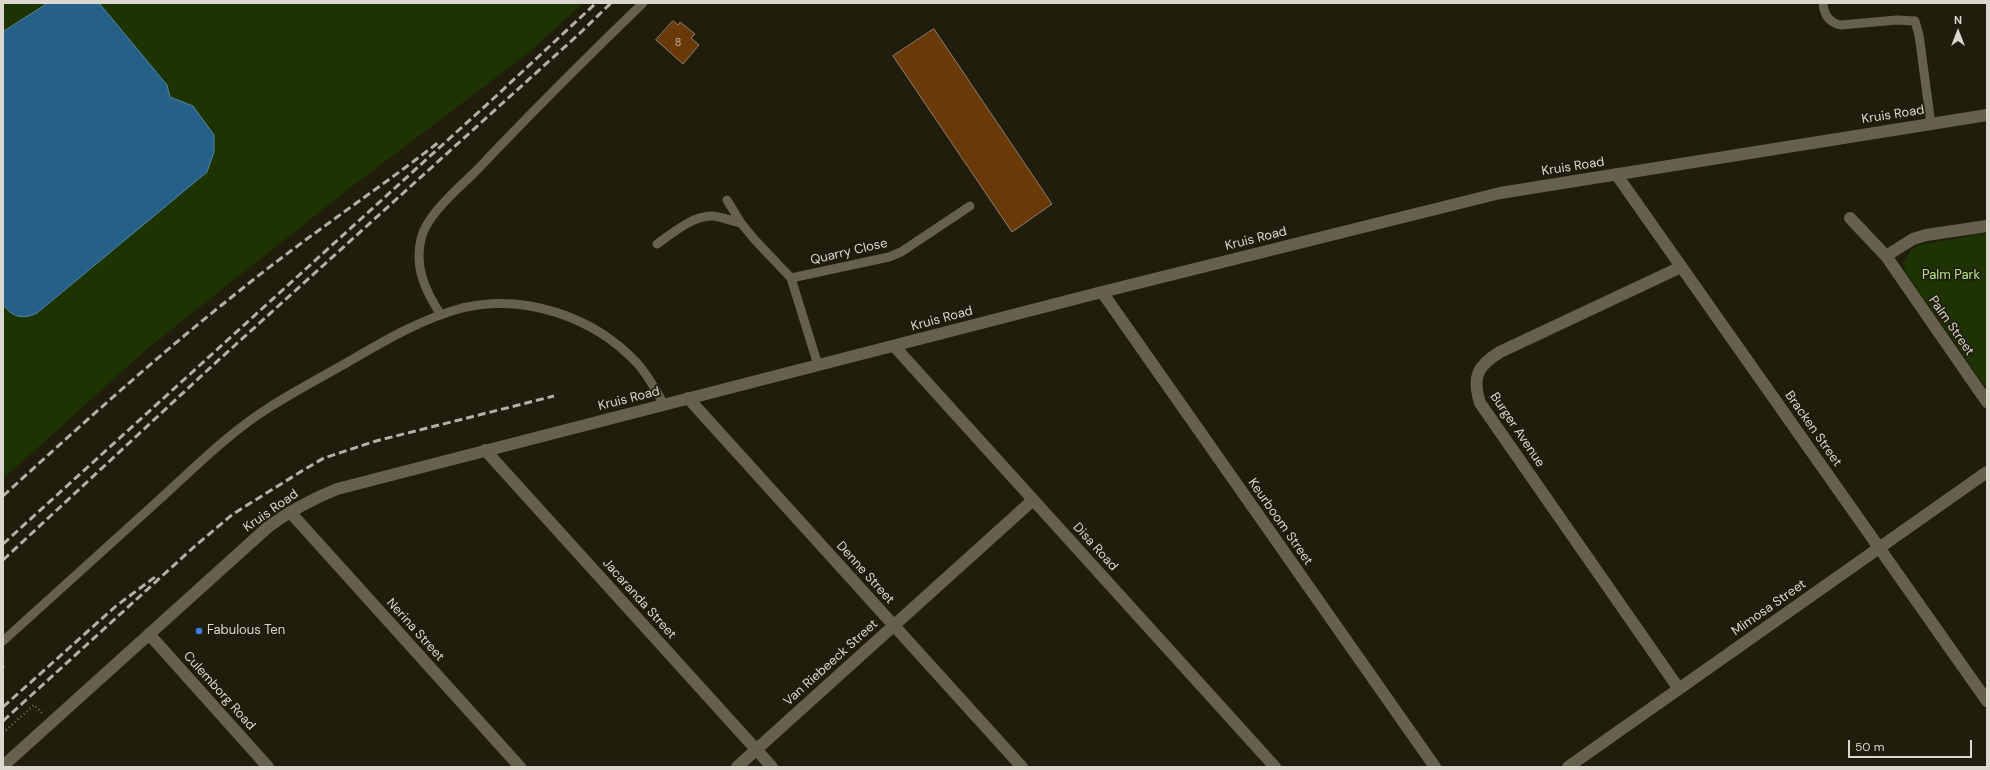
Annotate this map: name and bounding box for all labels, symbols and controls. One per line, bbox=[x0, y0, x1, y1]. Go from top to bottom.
north arrow bbox=[1938, 12, 1978, 52]
text: N bbox=[1954, 13, 1962, 27]
house number: 8 bbox=[675, 36, 681, 50]
street label: Kruis Road bbox=[1861, 102, 1925, 128]
street label: Kruis Road bbox=[1541, 154, 1605, 180]
street label: Kruis Road bbox=[1223, 224, 1289, 254]
street label: Quarry Close bbox=[809, 236, 889, 268]
park label: Palm Park bbox=[1922, 268, 1980, 284]
street label: Palm Street bbox=[1925, 293, 1977, 359]
street label: Kruis Road bbox=[909, 303, 975, 335]
street label: Kruis Road bbox=[596, 384, 662, 414]
street label: Bracken Street bbox=[1781, 388, 1845, 470]
street label: Burger Avenue bbox=[1486, 390, 1548, 470]
street label: Keurboom Street bbox=[1244, 476, 1316, 568]
street label: Kruis Road bbox=[241, 486, 301, 536]
street label: Disa Road bbox=[1069, 520, 1121, 574]
street label: Denne Street bbox=[833, 538, 897, 608]
street label: Jacaranda Street bbox=[599, 556, 679, 642]
street label: Mimosa Street bbox=[1729, 577, 1809, 639]
street label: Nerina Street bbox=[383, 595, 447, 665]
street label: Van Riebeeck Street bbox=[781, 617, 881, 709]
place label: Fabulous Ten bbox=[207, 623, 285, 639]
marker: Fabulous Ten bbox=[194, 626, 204, 636]
street label: Culemborg Road bbox=[180, 649, 258, 733]
scale bar bbox=[1850, 732, 1974, 758]
text: 50 m bbox=[1855, 739, 1884, 755]

